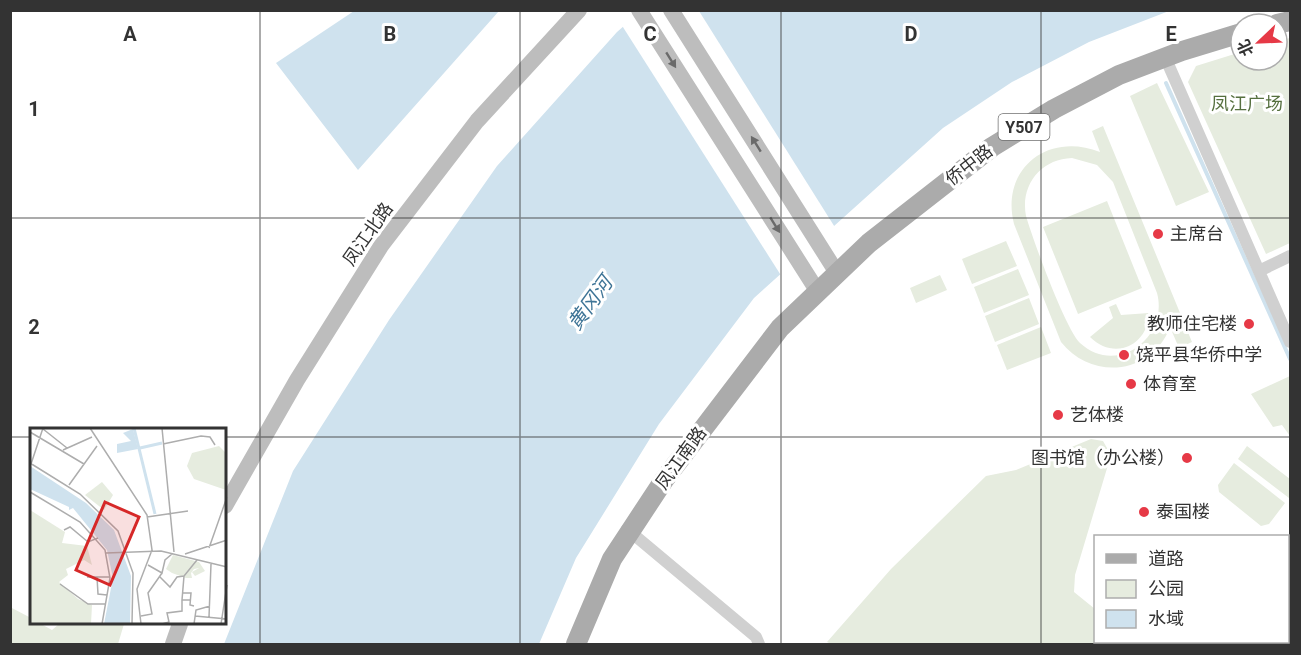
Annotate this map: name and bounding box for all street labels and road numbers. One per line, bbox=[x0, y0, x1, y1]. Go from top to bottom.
road number: Y507 bbox=[998, 114, 1050, 140]
street label: 侨中路 bbox=[941, 140, 996, 190]
street label: 凤江北路 bbox=[338, 198, 397, 269]
street label: 凤江南路 bbox=[651, 422, 710, 493]

